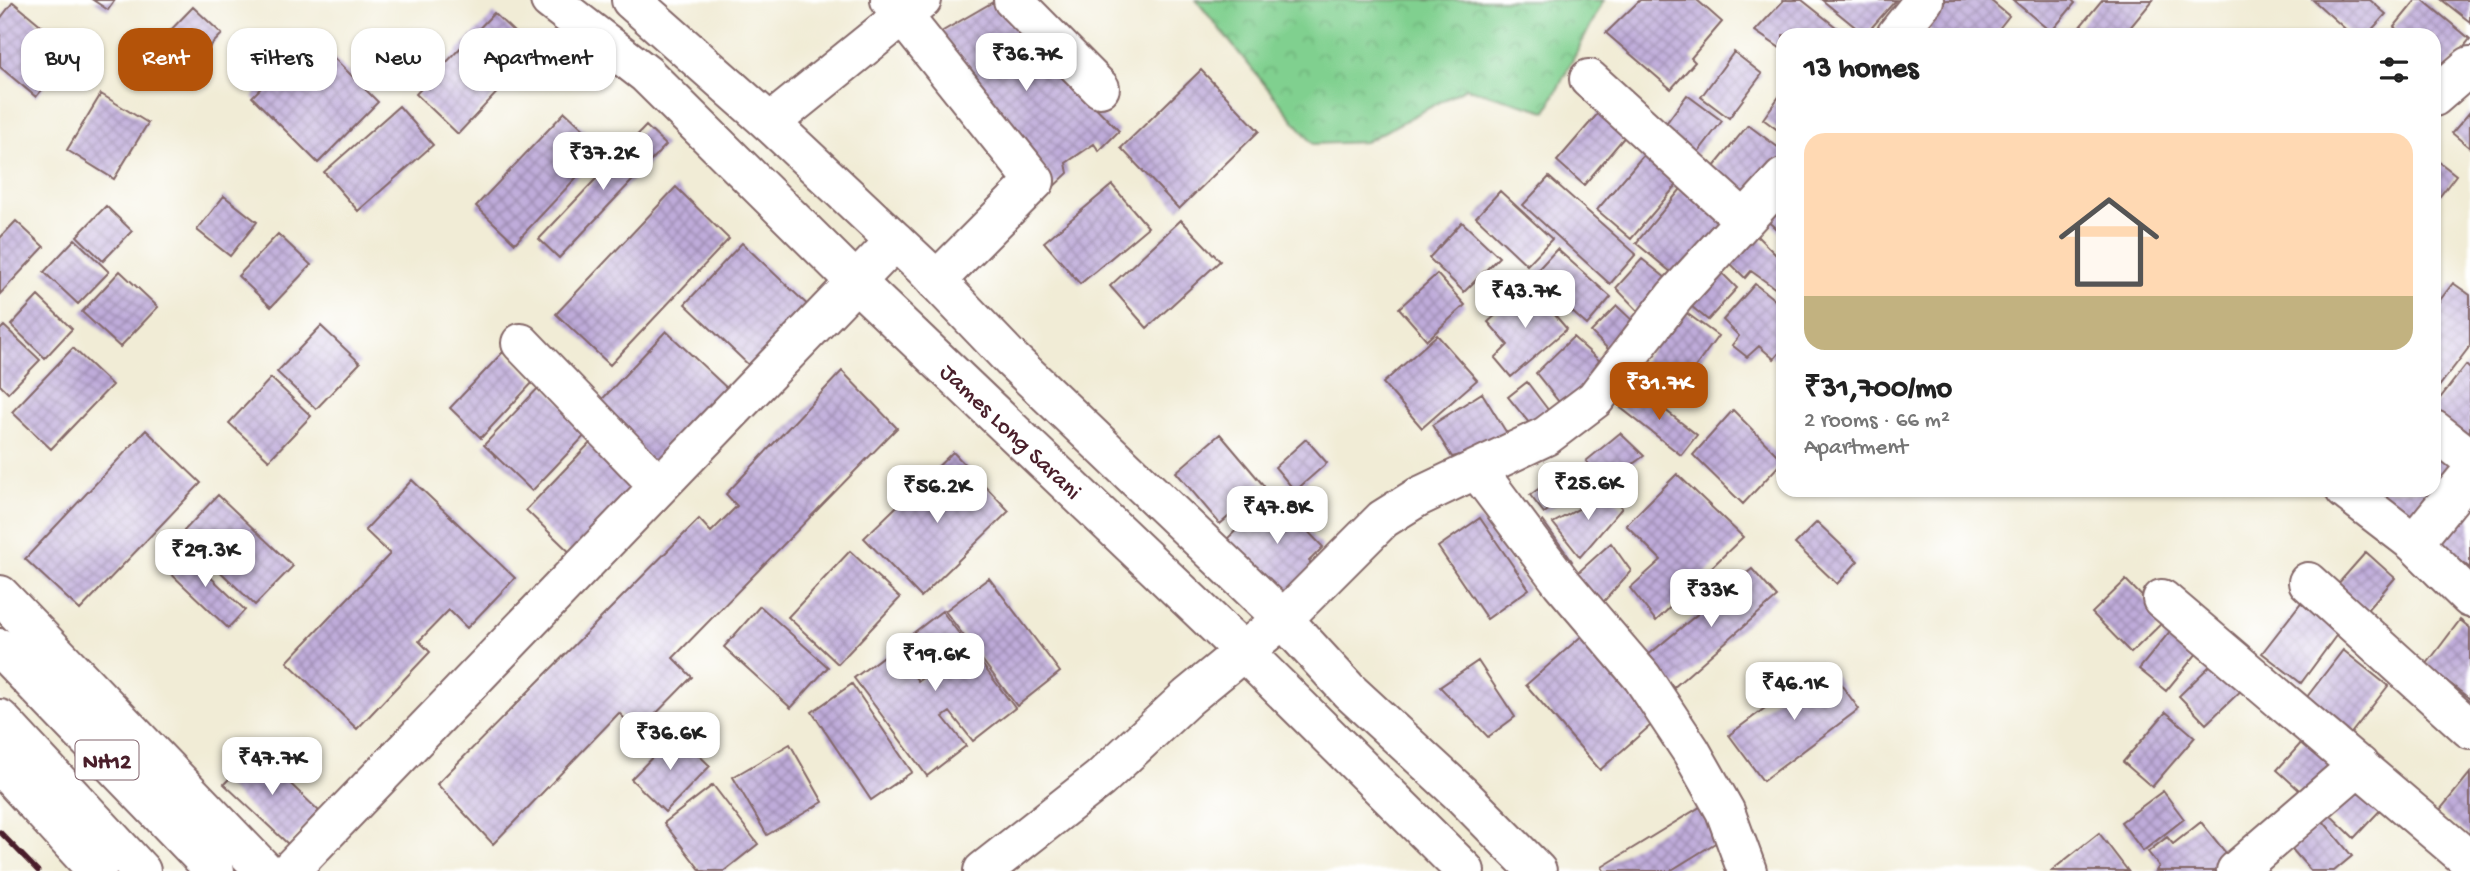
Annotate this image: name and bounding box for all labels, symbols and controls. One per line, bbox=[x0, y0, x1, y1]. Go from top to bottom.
chip: Buy bbox=[21, 28, 104, 91]
chip: Rent bbox=[118, 28, 213, 91]
chip: Filters bbox=[227, 28, 337, 91]
chip: New bbox=[351, 28, 445, 91]
chip: Apartment bbox=[459, 28, 616, 91]
pin: ₹36.7K bbox=[969, 34, 1083, 93]
text: ₹36.7K bbox=[992, 42, 1060, 69]
icon: filters bbox=[2375, 51, 2413, 89]
text: 13 homes bbox=[1804, 53, 1918, 88]
pin: ₹37.2K bbox=[546, 132, 660, 192]
text: ₹37.2K bbox=[569, 141, 637, 168]
icon: home bbox=[2046, 179, 2172, 305]
pin: ₹43.7K bbox=[1468, 270, 1582, 330]
text: ₹43.7K bbox=[1491, 279, 1559, 306]
street label: James Long Sarani bbox=[932, 359, 1086, 507]
pin: ₹31.7K bbox=[1602, 362, 1716, 422]
text: ₹31.7K bbox=[1626, 371, 1692, 398]
text: ₹31,700/mo bbox=[1804, 373, 1952, 408]
text: 2 rooms · 66 m² bbox=[1804, 408, 1950, 435]
text: Apartment bbox=[1804, 435, 1908, 462]
pin: ₹25.6K bbox=[1531, 462, 1645, 522]
pin: ₹56.2K bbox=[880, 466, 994, 525]
text: ₹25.6K bbox=[1554, 471, 1622, 498]
text: ₹56.2K bbox=[903, 474, 971, 501]
pin: ₹47.8K bbox=[1220, 486, 1334, 546]
text: ₹47.8K bbox=[1243, 495, 1311, 522]
pin: ₹29.3K bbox=[148, 530, 262, 589]
text: ₹29.3K bbox=[171, 538, 239, 565]
pin: ₹33K bbox=[1670, 570, 1752, 629]
text: ₹33K bbox=[1686, 578, 1736, 605]
pin: ₹19.6K bbox=[878, 634, 992, 693]
text: ₹19.6K bbox=[902, 642, 968, 669]
pin: ₹46.1K bbox=[1737, 662, 1851, 722]
text: ₹46.1K bbox=[1762, 671, 1826, 698]
pin: ₹36.6K bbox=[613, 712, 727, 772]
text: ₹36.6K bbox=[636, 721, 704, 748]
pin: ₹47.7K bbox=[215, 738, 329, 797]
road number: NH12 bbox=[76, 740, 138, 780]
text: ₹47.7K bbox=[238, 746, 306, 773]

